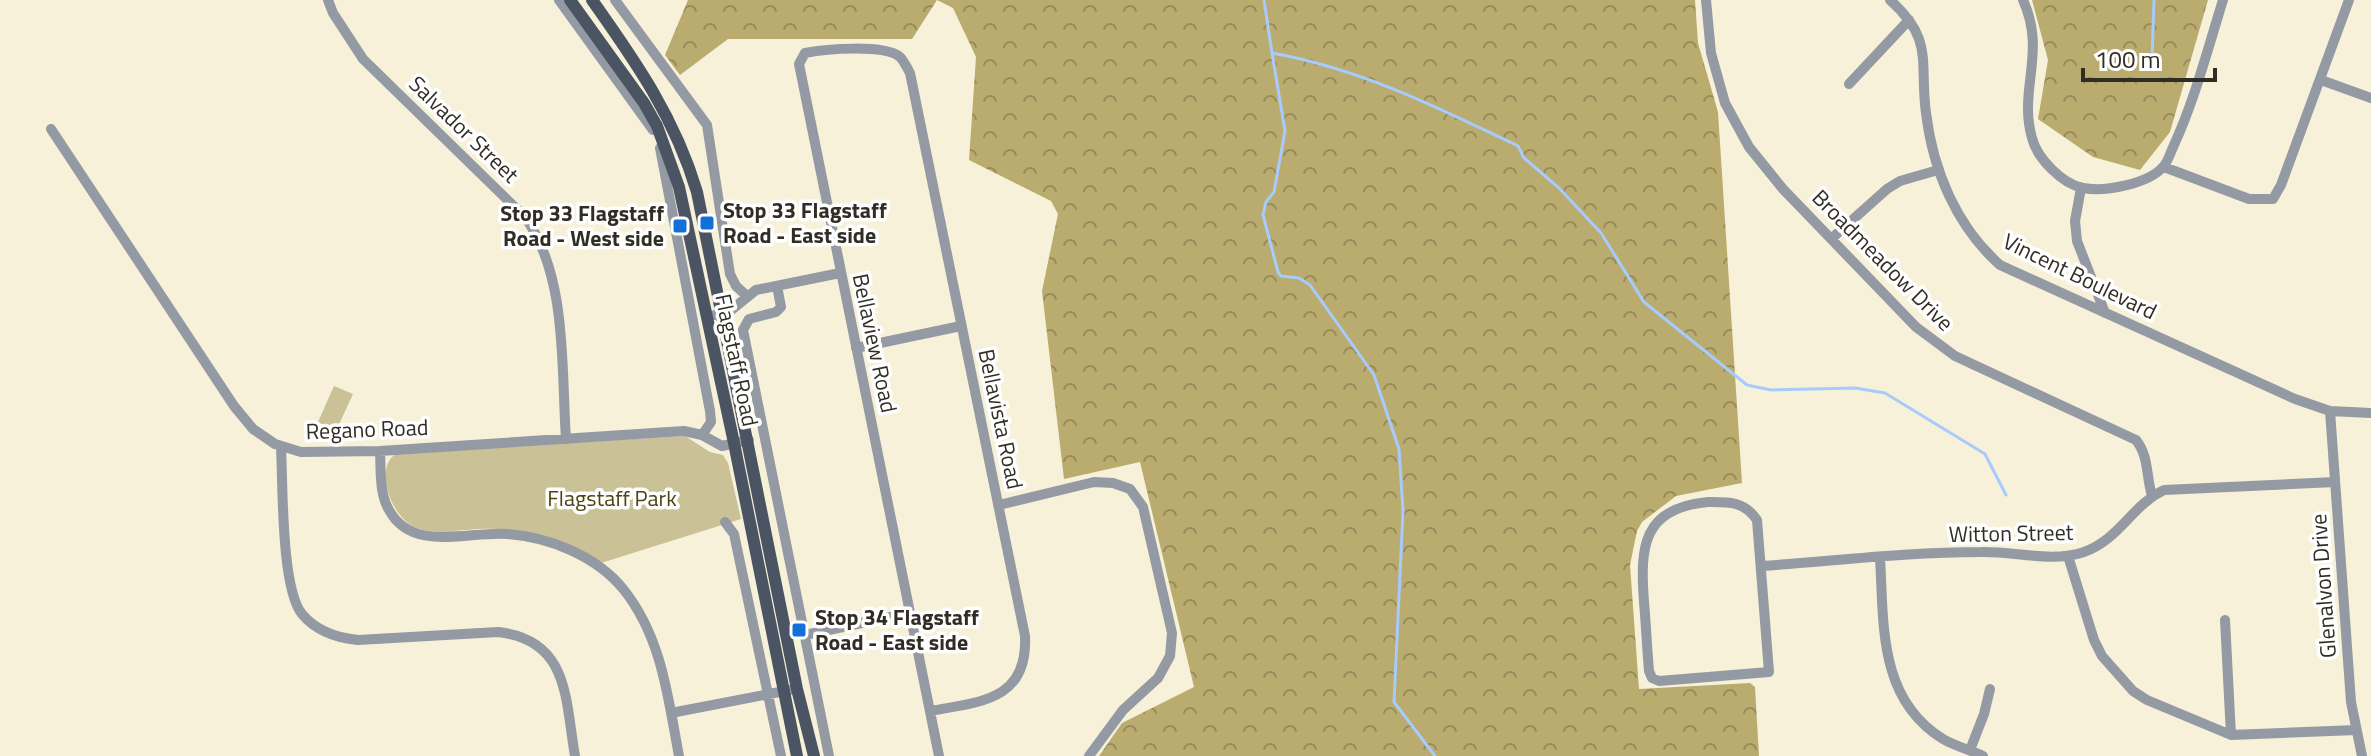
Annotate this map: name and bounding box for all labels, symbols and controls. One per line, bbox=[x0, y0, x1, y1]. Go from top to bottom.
scale bar bbox=[2083, 32, 2215, 82]
text: 100 m bbox=[2095, 41, 2161, 77]
street label: Salvador Street bbox=[401, 67, 527, 191]
street label: Broadmeadow Drive bbox=[1804, 181, 1962, 339]
place label: Stop 33 Flagstaff Road - East side bbox=[723, 193, 887, 252]
place label: Stop 33 Flagstaff Road - West side bbox=[500, 196, 664, 255]
marker: Stop 33 Flagstaff Road - East side bbox=[698, 214, 716, 232]
marker: Stop 33 Flagstaff Road - West side bbox=[671, 217, 689, 235]
street label: Vincent Boulevard bbox=[1997, 224, 2163, 328]
street label: Bellaview Road bbox=[844, 270, 906, 416]
street label: Flagstaff Road bbox=[706, 290, 768, 430]
street label: Bellavista Road bbox=[970, 346, 1032, 492]
street label: Regano Road bbox=[305, 410, 429, 448]
park label: Flagstaff Park bbox=[547, 481, 677, 515]
street label: Glenalvon Drive bbox=[2301, 513, 2345, 659]
street label: Witton Street bbox=[1948, 515, 2074, 551]
place label: Stop 34 Flagstaff Road - East side bbox=[815, 600, 979, 659]
marker: Stop 34 Flagstaff Road - East side bbox=[790, 621, 808, 639]

